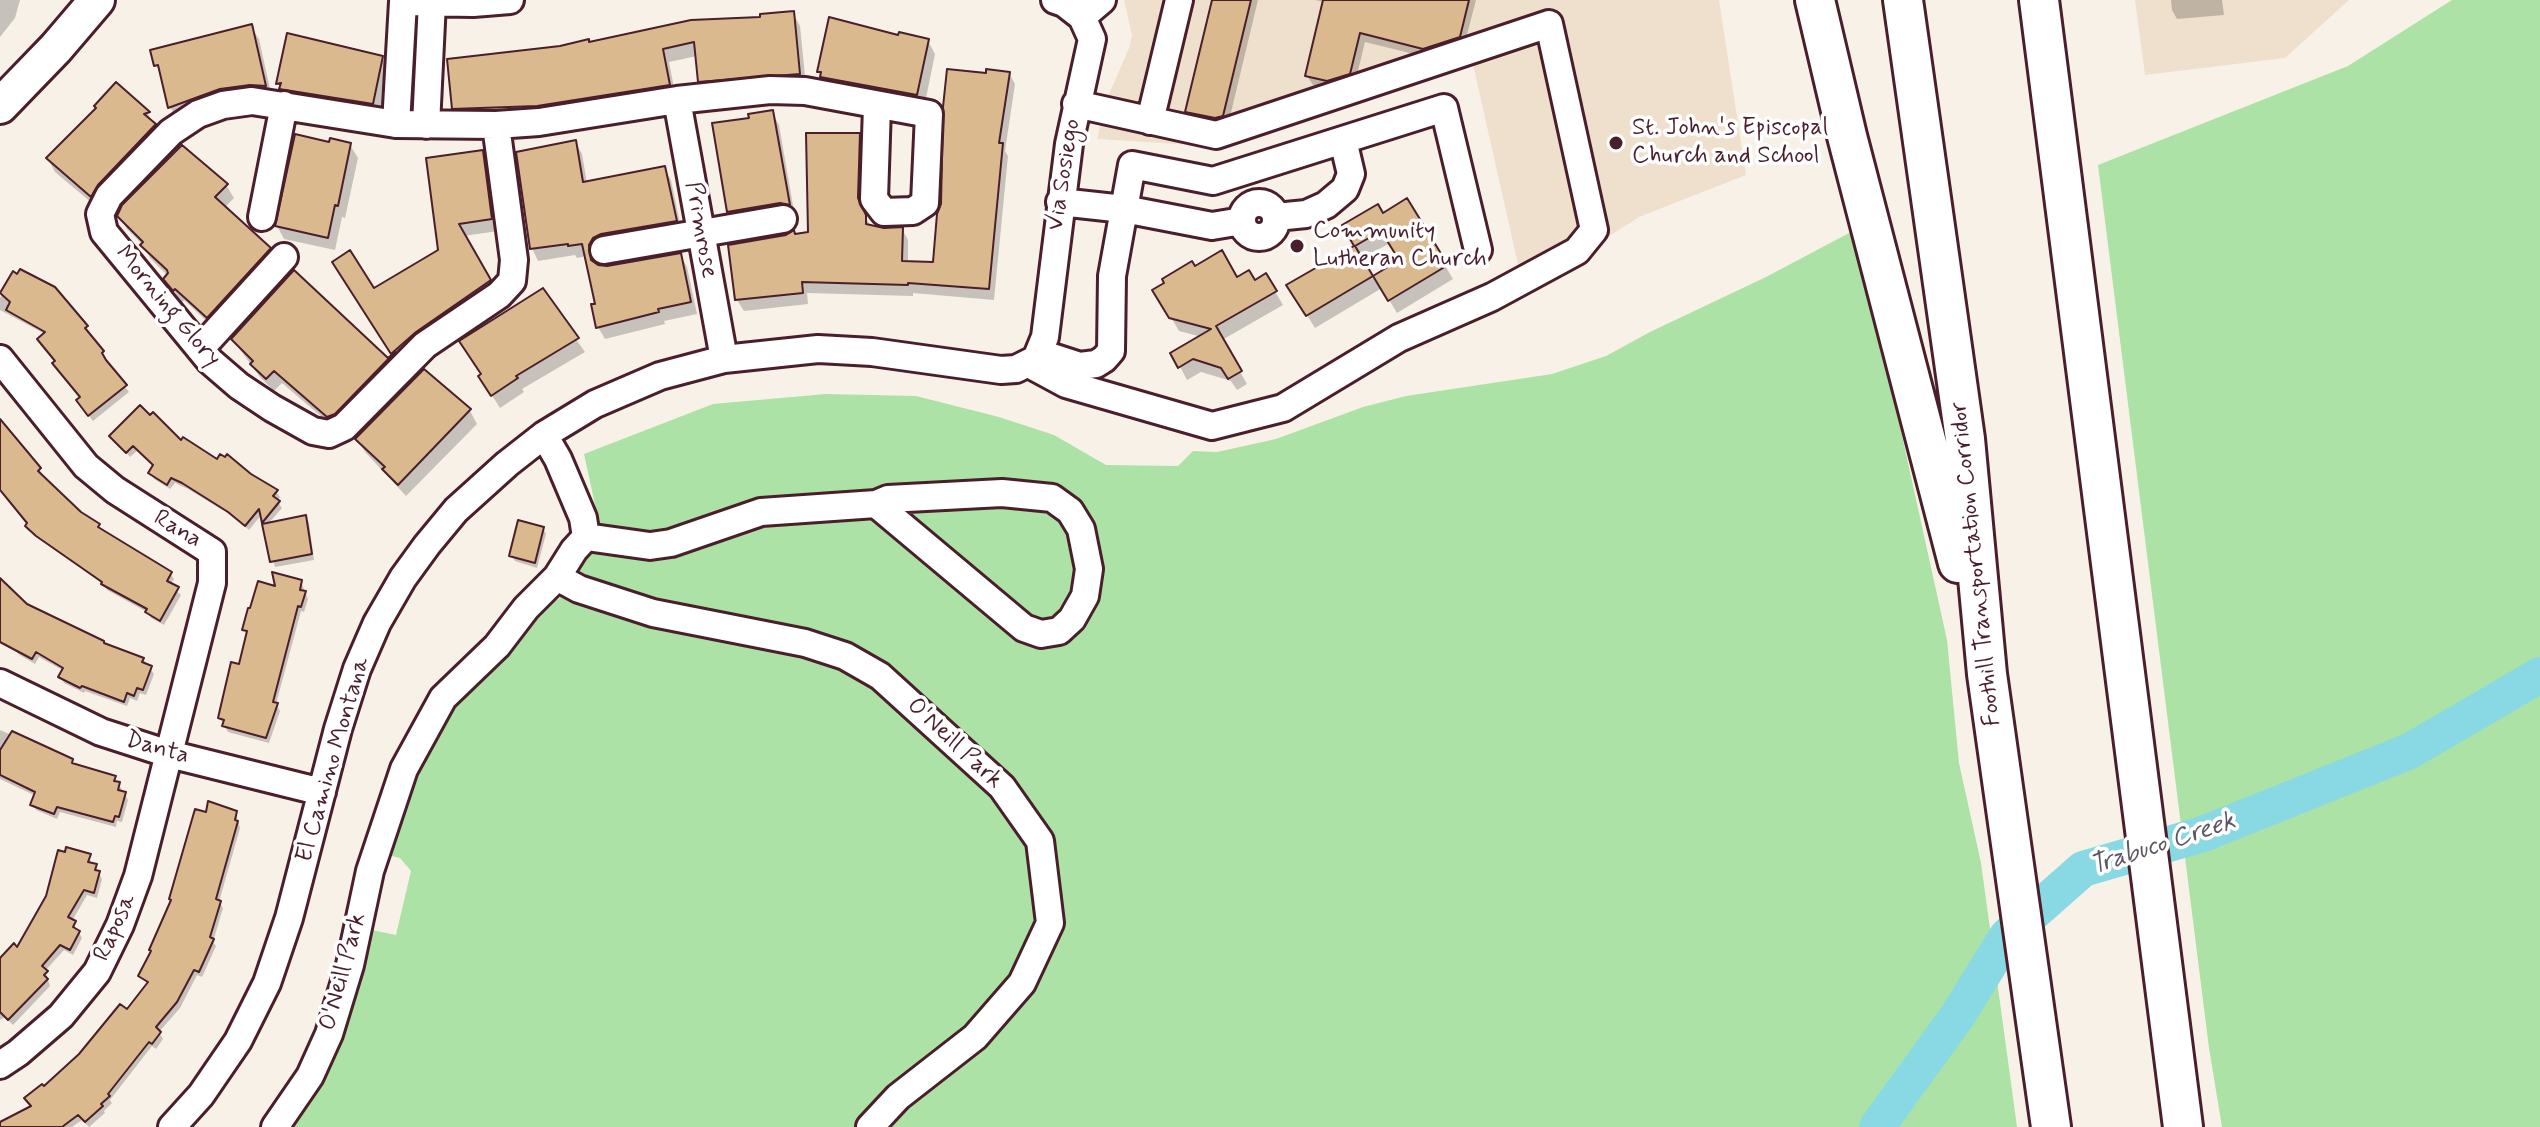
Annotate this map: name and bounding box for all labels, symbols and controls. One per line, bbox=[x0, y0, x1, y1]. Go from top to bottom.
place label: St. John's Episcopal Church and School bbox=[1632, 115, 1828, 171]
street label: Via Sosiego bbox=[1042, 117, 1088, 233]
marker: St. John's Episcopal Church and School bbox=[1607, 134, 1625, 152]
street label: Primrose bbox=[677, 180, 723, 280]
place label: Community Lutheran Church bbox=[1313, 218, 1487, 274]
marker: Community Lutheran Church bbox=[1288, 237, 1306, 255]
street label: Morning Glory bbox=[108, 241, 226, 373]
street label: Foothill Transportation Corridor bbox=[1946, 400, 2008, 728]
street label: Rana bbox=[148, 505, 206, 555]
street label: El Camino Montana bbox=[291, 654, 377, 866]
street label: O'Neill Park bbox=[900, 692, 1008, 796]
street label: Danta bbox=[122, 726, 192, 772]
water label: Trabuco Creek bbox=[2086, 807, 2240, 883]
street label: Raposa bbox=[89, 890, 143, 966]
street label: O'Neill Park bbox=[314, 910, 374, 1034]

